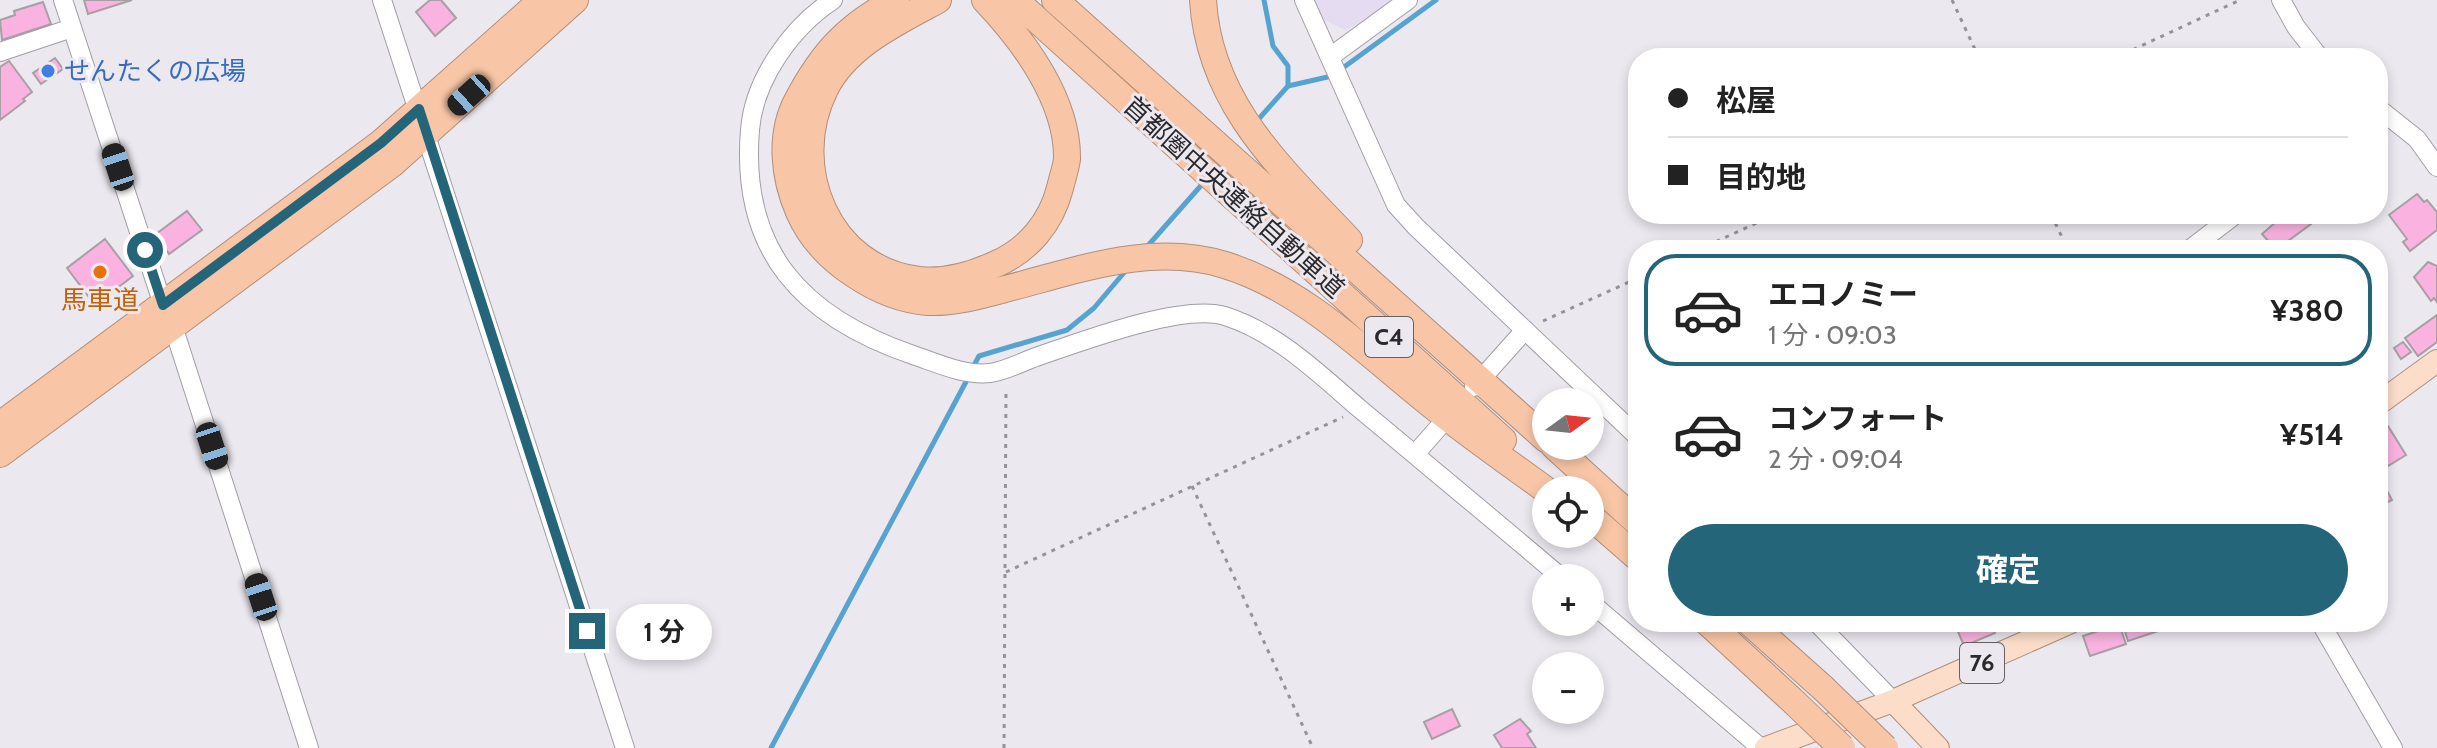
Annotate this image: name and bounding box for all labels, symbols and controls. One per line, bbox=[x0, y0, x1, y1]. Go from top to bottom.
place label: せんたくの広場 bbox=[64, 55, 246, 87]
marker: せんたくの広場 bbox=[39, 62, 57, 80]
car bbox=[443, 70, 495, 120]
text: 松屋 bbox=[1716, 82, 1776, 119]
street label: 首都圏中央連絡自動車道 bbox=[1117, 89, 1351, 305]
car bbox=[99, 140, 137, 194]
text: 目的地 bbox=[1716, 159, 1806, 196]
route start bbox=[127, 232, 163, 268]
marker: 馬車道 bbox=[91, 263, 109, 281]
icon: car bbox=[1672, 274, 1744, 346]
text: エコノミー bbox=[1768, 276, 1918, 313]
place label: 馬車道 bbox=[61, 284, 139, 316]
text: ¥380 bbox=[2270, 292, 2344, 329]
road number: C4 bbox=[1365, 317, 1413, 357]
text: 1 分 · 09:03 bbox=[1768, 319, 1897, 351]
north arrow bbox=[1532, 388, 1604, 460]
map controls bbox=[1532, 388, 1604, 724]
icon: car bbox=[1672, 398, 1744, 470]
text: コンフォート bbox=[1768, 400, 1947, 437]
text: ¥514 bbox=[2280, 416, 2344, 453]
car bbox=[193, 419, 231, 473]
text: 2 分 · 09:04 bbox=[1768, 443, 1903, 475]
button: locate bbox=[1532, 476, 1604, 548]
button: 確定 bbox=[1668, 524, 2348, 616]
button: + bbox=[1532, 564, 1604, 636]
car bbox=[242, 570, 280, 624]
callout: 1 分 bbox=[615, 603, 711, 659]
route end bbox=[569, 613, 605, 649]
text: 1 分 bbox=[643, 616, 685, 648]
road number: 76 bbox=[1960, 643, 2004, 683]
button: − bbox=[1532, 652, 1604, 724]

